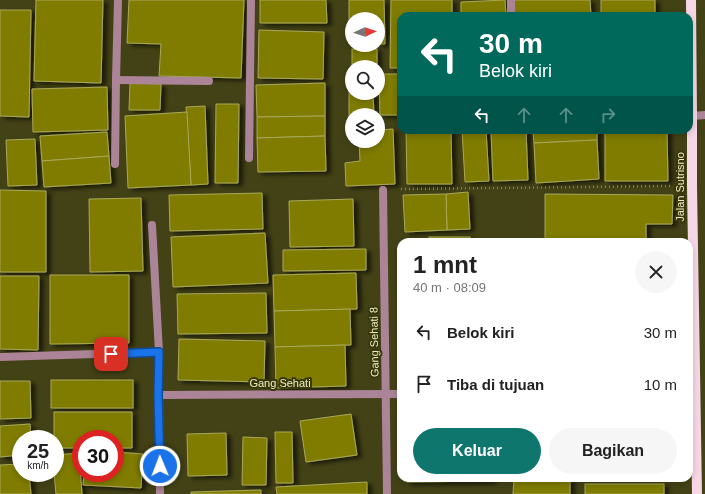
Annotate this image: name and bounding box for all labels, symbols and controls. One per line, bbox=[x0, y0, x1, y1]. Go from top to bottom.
north arrow bbox=[345, 12, 385, 52]
map controls bbox=[345, 12, 385, 148]
icon: left bbox=[413, 28, 465, 80]
text: 30 m bbox=[479, 28, 543, 59]
button: search bbox=[345, 60, 385, 100]
text: Belok kiri bbox=[479, 61, 552, 81]
icon: left bbox=[471, 104, 493, 126]
icon: ahead bbox=[513, 104, 535, 126]
icon: ahead bbox=[555, 104, 577, 126]
icon: right bbox=[597, 104, 619, 126]
button: layers bbox=[345, 108, 385, 148]
street label: Jalan Sutrisno bbox=[674, 152, 686, 222]
text: 1 mnt bbox=[413, 251, 477, 278]
button: close bbox=[635, 251, 677, 293]
text: 40 m · 08:09 bbox=[413, 280, 486, 295]
street label: Gang Sehati 8 bbox=[367, 307, 381, 377]
icon: left bbox=[413, 321, 435, 343]
text: Belok kiri bbox=[447, 324, 515, 341]
text: 30 m bbox=[644, 324, 677, 341]
pin bbox=[94, 337, 128, 371]
icon: arrive bbox=[100, 343, 122, 365]
icon: arrive bbox=[413, 373, 435, 395]
text: Tiba di tujuan bbox=[447, 376, 544, 393]
text: 10 m bbox=[644, 376, 677, 393]
street label: Gang Sehati bbox=[249, 377, 311, 389]
button: Keluar bbox=[413, 428, 541, 474]
button: Bagikan bbox=[549, 428, 677, 474]
speed limit sign: 30 bbox=[72, 430, 124, 482]
text: 25 bbox=[27, 440, 49, 462]
position arrow bbox=[139, 445, 181, 487]
text: km/h bbox=[27, 460, 49, 471]

